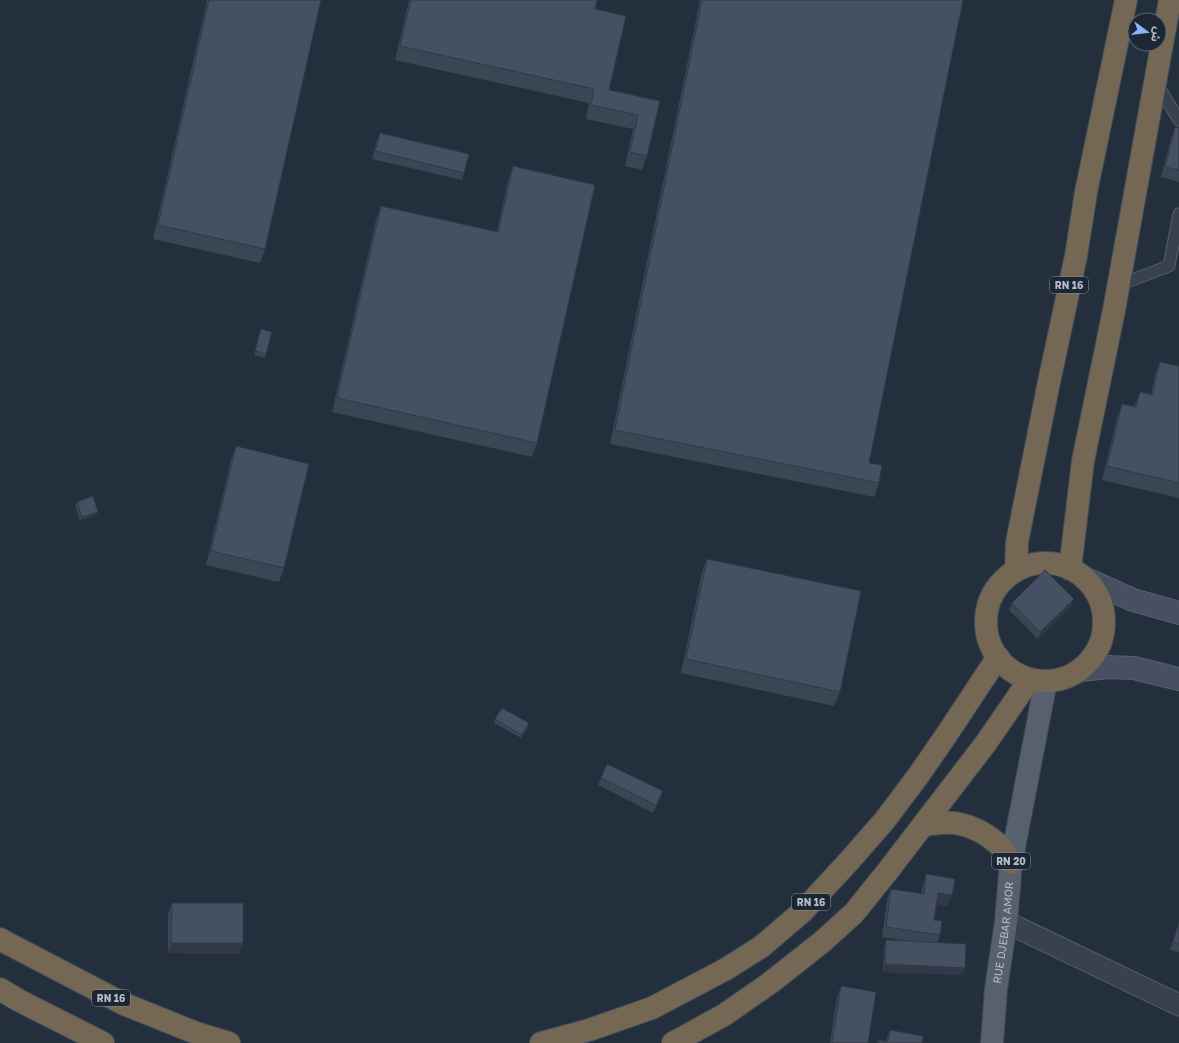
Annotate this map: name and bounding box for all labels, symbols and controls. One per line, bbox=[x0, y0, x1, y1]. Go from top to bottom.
north arrow bbox=[1127, 12, 1167, 52]
text: ش bbox=[1148, 25, 1165, 44]
road number: RN 16 bbox=[1050, 277, 1088, 293]
road number: RN 20 bbox=[992, 853, 1030, 869]
street label: RUE DJEBAR AMOR bbox=[990, 881, 1015, 984]
road number: RN 16 bbox=[792, 894, 830, 910]
road number: RN 16 bbox=[92, 990, 130, 1006]

